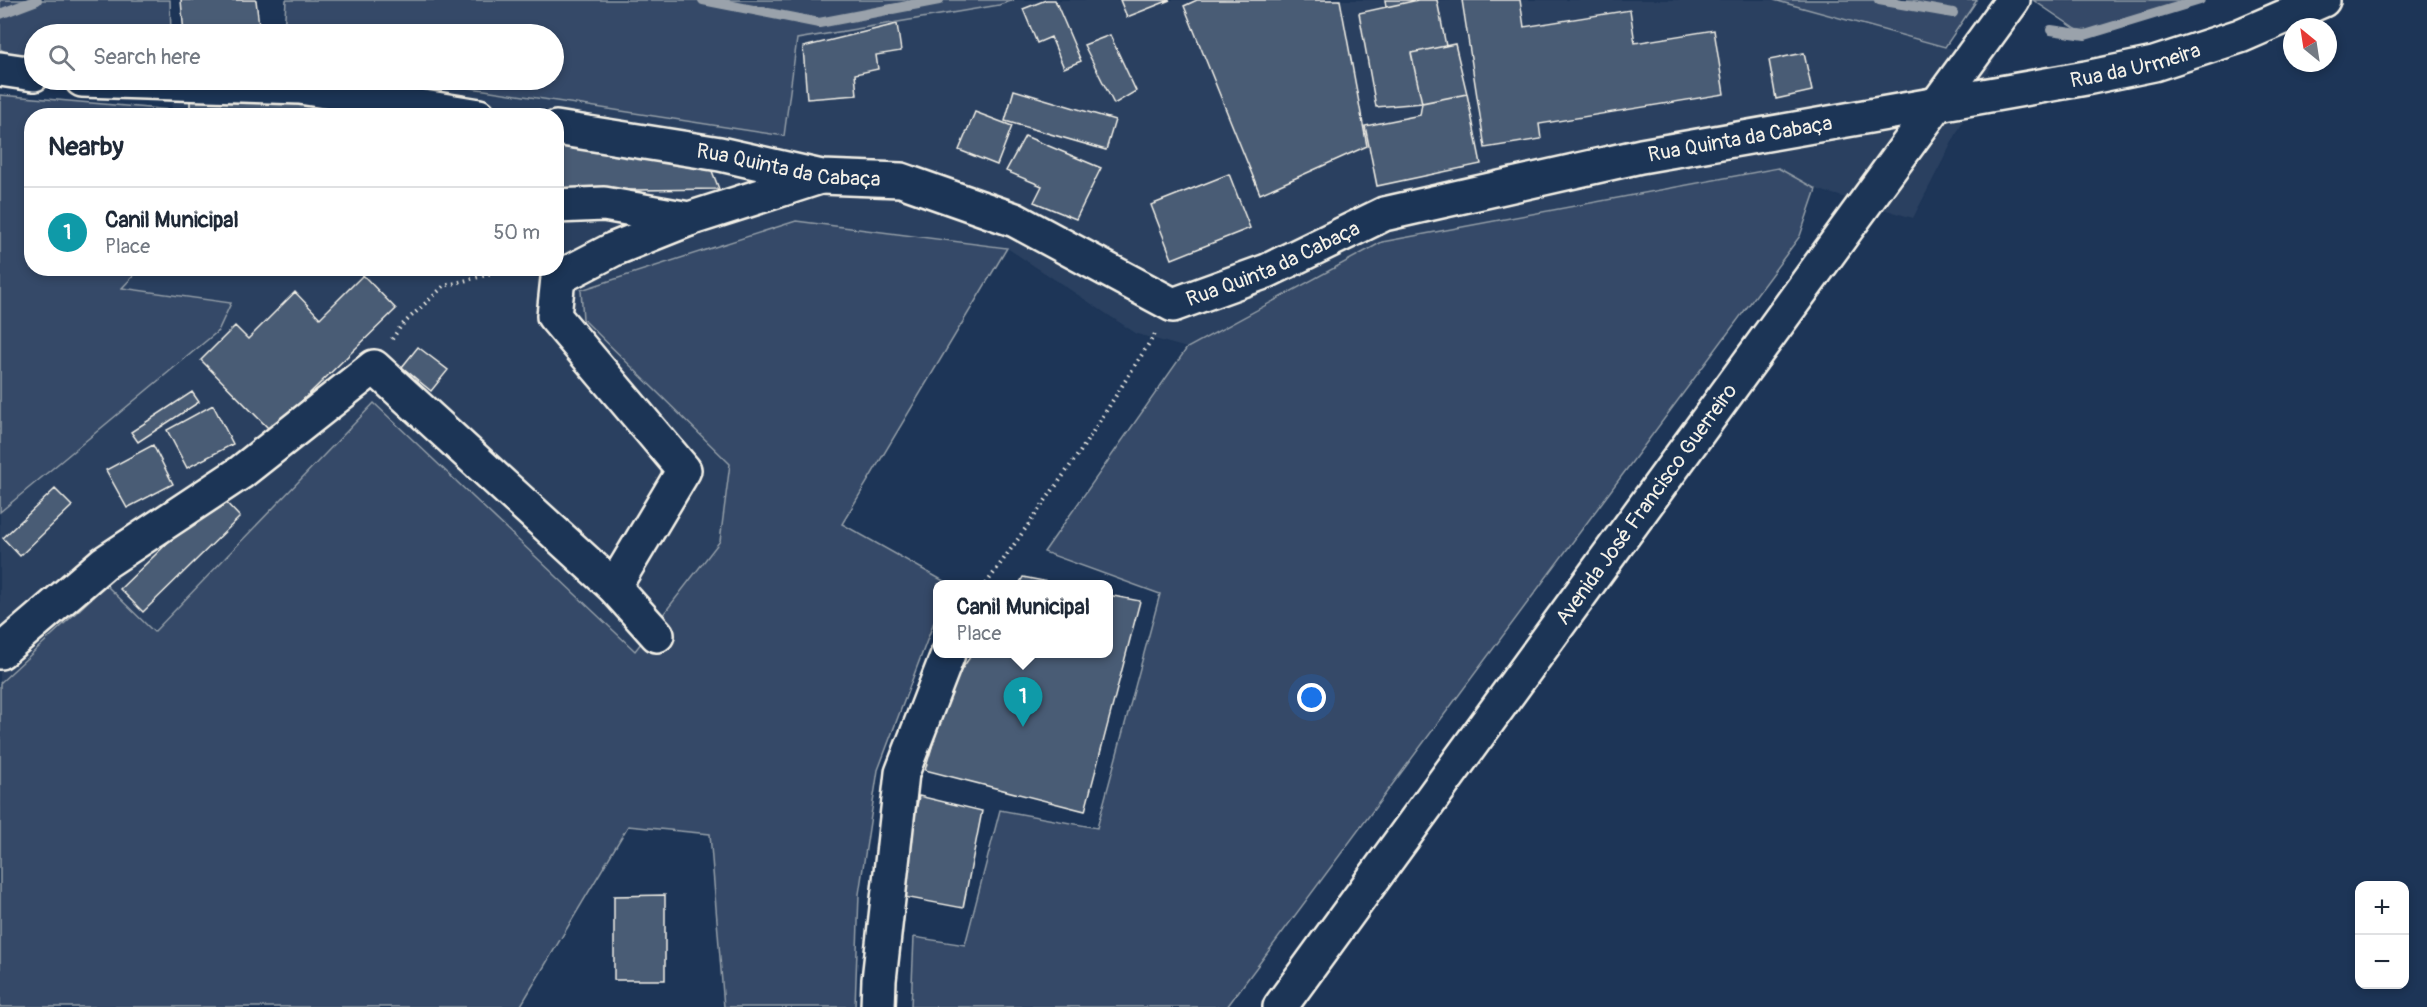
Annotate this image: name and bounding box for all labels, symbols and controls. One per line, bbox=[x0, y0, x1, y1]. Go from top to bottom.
north arrow bbox=[2283, 18, 2337, 72]
search box bbox=[24, 24, 564, 90]
street label: Rua da Urmeira bbox=[2068, 37, 2204, 95]
icon: search bbox=[45, 41, 78, 74]
text: Search here bbox=[93, 43, 200, 71]
street label: Rua Quinta da Cabaça bbox=[1646, 110, 1834, 169]
text: Nearby bbox=[48, 131, 124, 163]
street label: Rua Quinta da Cabaça bbox=[695, 138, 881, 193]
text: Canil Municipal bbox=[105, 206, 239, 234]
street label: Rua Quinta da Cabaça bbox=[1182, 215, 1364, 313]
text: 1 bbox=[64, 220, 71, 245]
text: 50 m bbox=[493, 220, 540, 245]
text: Place bbox=[105, 234, 150, 259]
street label: Avenida José Francisco Guerreiro bbox=[1550, 378, 1743, 630]
popup bbox=[933, 580, 1113, 658]
text: Canil Municipal bbox=[956, 593, 1090, 621]
text: Place bbox=[956, 621, 1001, 646]
pin: 1 bbox=[1004, 678, 1042, 727]
your location bbox=[1297, 683, 1326, 712]
map controls bbox=[2355, 881, 2409, 989]
button: + bbox=[2355, 881, 2409, 935]
button: − bbox=[2355, 935, 2409, 989]

